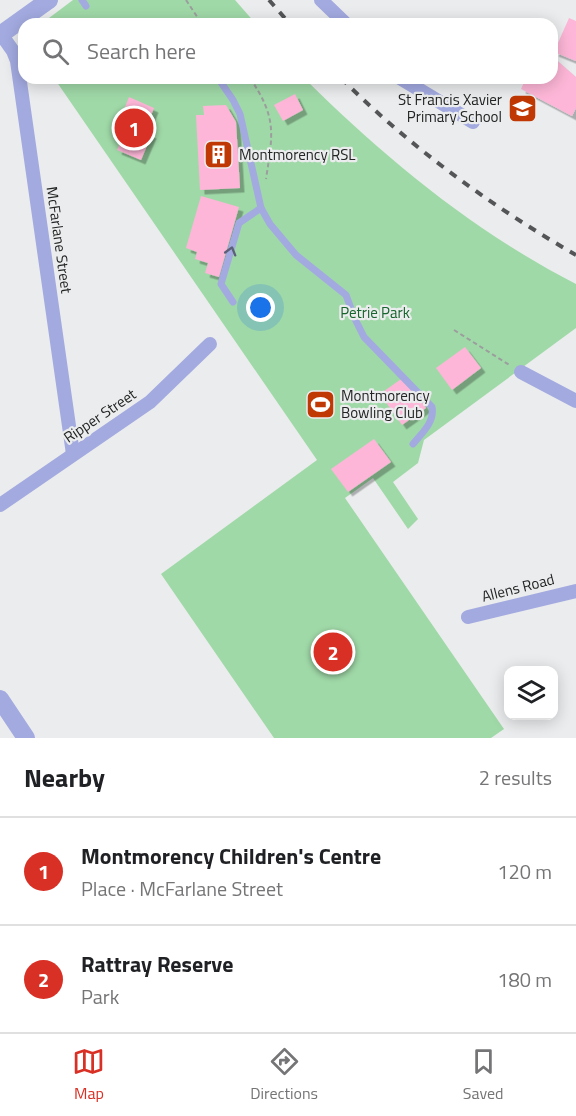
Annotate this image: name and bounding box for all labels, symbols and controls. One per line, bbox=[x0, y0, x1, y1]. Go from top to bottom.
search box bbox=[18, 18, 558, 84]
text: Search here bbox=[87, 34, 196, 68]
icon: search bbox=[39, 35, 72, 68]
place label: St Francis Xavier Primary School bbox=[398, 88, 502, 128]
school or university icon: St Francis Xavier Primary School bbox=[507, 93, 539, 125]
pin: 1 bbox=[114, 106, 154, 150]
building icon: Montmorency RSL bbox=[202, 139, 234, 171]
place label: Montmorency RSL bbox=[239, 143, 356, 166]
street label: McFarlane Street bbox=[41, 185, 78, 296]
one-way arrow bbox=[224, 246, 236, 257]
your location bbox=[246, 293, 275, 322]
park label: Petrie Park bbox=[340, 301, 410, 324]
street label: Ripper Street bbox=[59, 382, 141, 448]
place label: Montmorency Bowling Club bbox=[341, 384, 430, 424]
sports icon: Montmorency Bowling Club bbox=[304, 389, 336, 421]
street label: Allens Road bbox=[479, 567, 557, 608]
pin: 2 bbox=[314, 630, 352, 674]
map controls bbox=[504, 666, 558, 720]
button: layers bbox=[504, 666, 558, 720]
text: Nearby bbox=[24, 758, 105, 797]
text: 2 results bbox=[479, 762, 552, 793]
text: Montmorency Children's Centre bbox=[81, 839, 381, 873]
text: 1 bbox=[38, 856, 49, 887]
text: 120 m bbox=[497, 856, 552, 887]
text: Place · McFarlane Street bbox=[81, 873, 283, 904]
text: Rattray Reserve bbox=[81, 947, 233, 981]
text: 2 bbox=[38, 964, 49, 995]
text: 180 m bbox=[497, 964, 552, 995]
text: Park bbox=[81, 981, 119, 1012]
tab: Map bbox=[72, 1045, 105, 1105]
tab: Directions bbox=[250, 1045, 318, 1105]
tab: Saved bbox=[463, 1045, 504, 1105]

